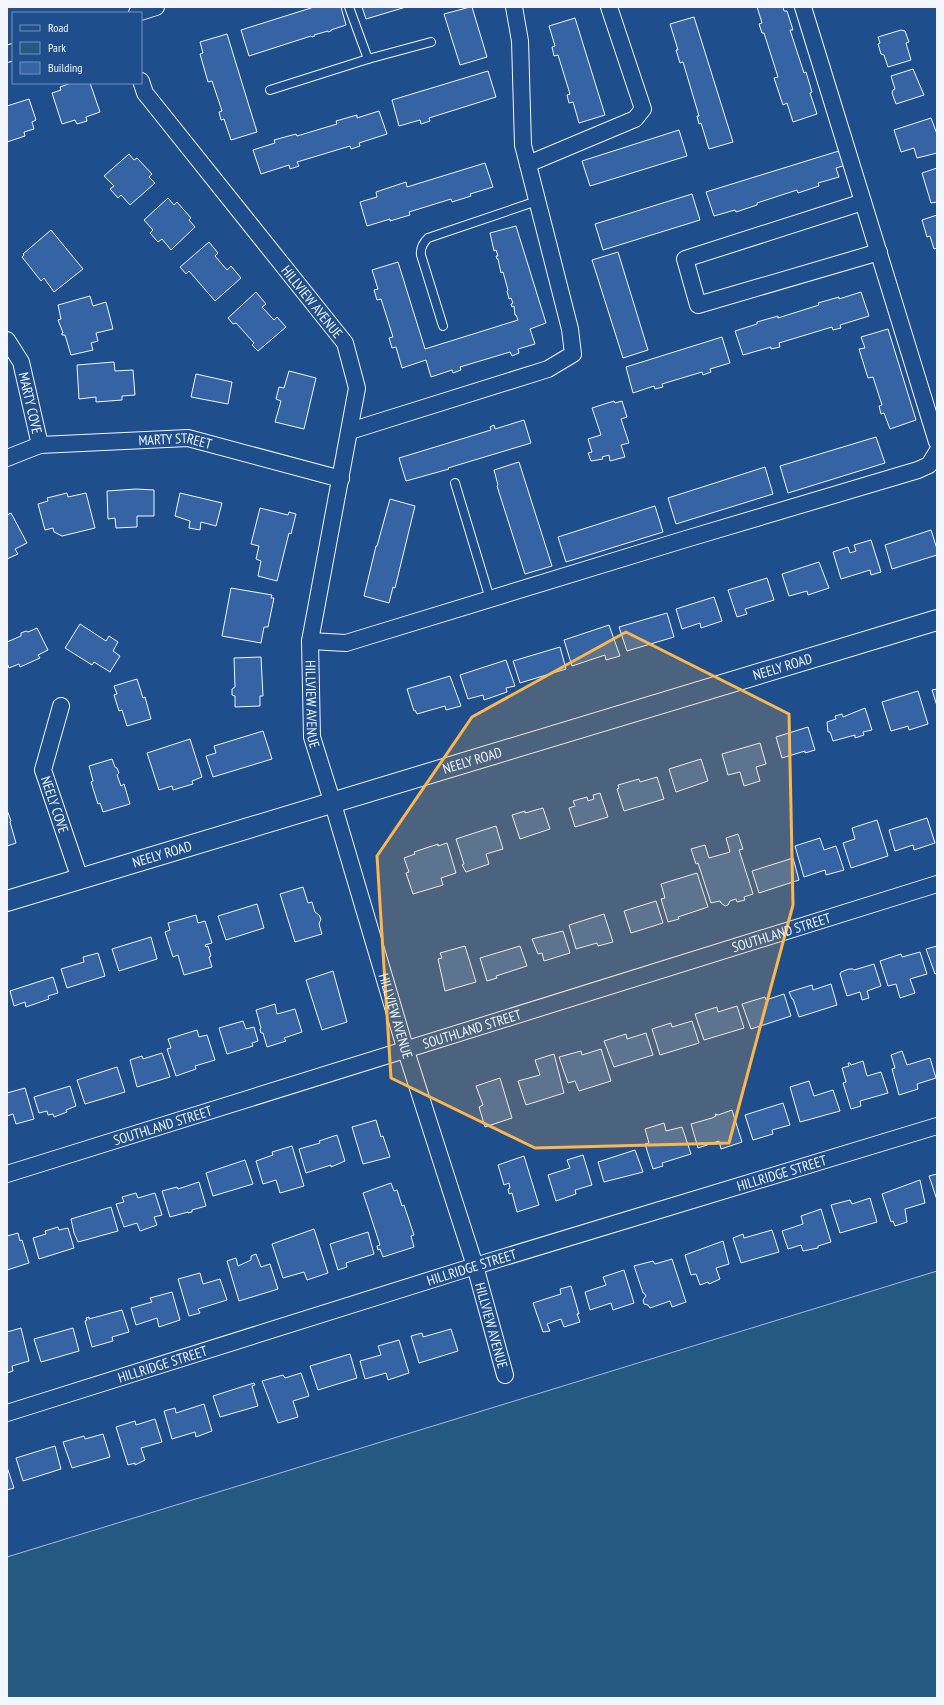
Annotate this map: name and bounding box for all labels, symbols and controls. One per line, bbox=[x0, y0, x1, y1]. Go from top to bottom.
legend bbox=[12, 12, 142, 84]
text: Road bbox=[48, 20, 68, 35]
text: Park bbox=[48, 40, 66, 55]
text: Building bbox=[48, 60, 83, 75]
street label: HILLVIEW AVENUE bbox=[277, 262, 347, 342]
street label: MARTY COVE bbox=[15, 370, 46, 435]
street label: MARTY STREET bbox=[138, 429, 215, 453]
street label: NEELY ROAD bbox=[751, 649, 814, 684]
street label: HILLVIEW AVENUE bbox=[301, 660, 324, 751]
street label: NEELY ROAD bbox=[440, 743, 504, 778]
street label: NEELY COVE bbox=[37, 774, 73, 836]
street label: NEELY ROAD bbox=[130, 837, 194, 872]
street label: SOUTHLAND STREET bbox=[730, 909, 834, 956]
street label: HILLVIEW AVENUE bbox=[375, 971, 417, 1061]
street label: SOUTHLAND STREET bbox=[420, 1005, 524, 1053]
street label: SOUTHLAND STREET bbox=[111, 1101, 215, 1149]
street label: HILLRIDGE STREET bbox=[735, 1151, 829, 1195]
street label: HILLRIDGE STREET bbox=[425, 1245, 519, 1290]
street label: HILLVIEW AVENUE bbox=[471, 1281, 512, 1370]
street label: HILLRIDGE STREET bbox=[115, 1341, 210, 1387]

